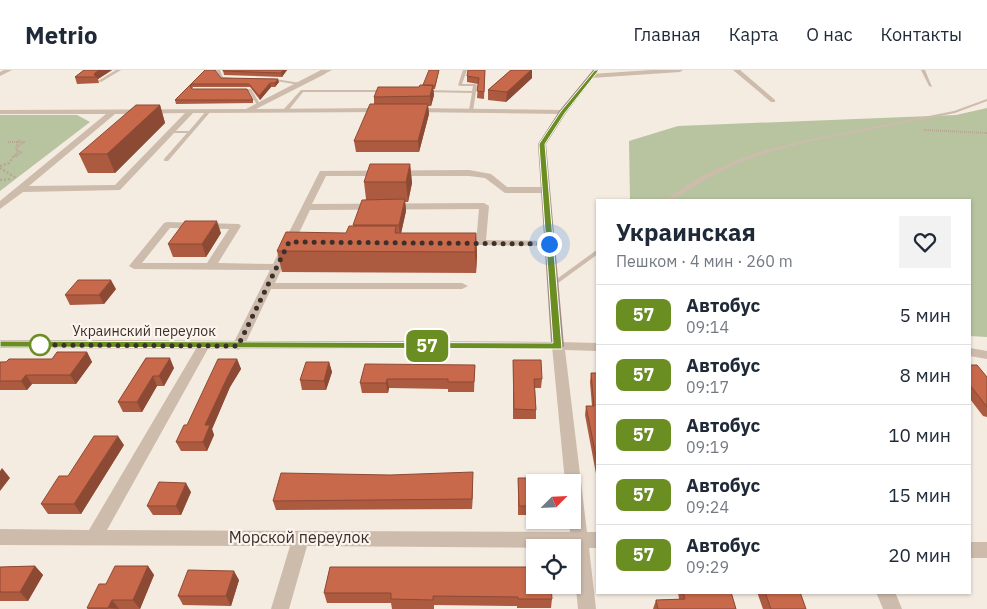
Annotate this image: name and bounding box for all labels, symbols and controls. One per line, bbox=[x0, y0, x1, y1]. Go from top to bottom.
text: Metrio bbox=[25, 19, 97, 51]
text: Главная bbox=[633, 23, 701, 46]
text: Карта bbox=[729, 23, 778, 46]
text: О нас bbox=[806, 23, 853, 46]
text: Контакты bbox=[881, 23, 962, 46]
text: Украинская bbox=[616, 216, 756, 248]
button: heart bbox=[899, 216, 951, 268]
your location bbox=[537, 232, 562, 257]
text: Пешком · 4 мин · 260 m bbox=[616, 251, 793, 271]
text: Автобус bbox=[686, 293, 760, 317]
text: 57 bbox=[633, 303, 654, 326]
text: 5 мин bbox=[900, 303, 951, 327]
text: 09:14 bbox=[686, 317, 729, 337]
street label: Украинский переулок bbox=[72, 322, 216, 340]
line badge: 57 bbox=[404, 330, 450, 362]
unlabelled marker bbox=[29, 334, 51, 356]
text: 57 bbox=[416, 334, 438, 357]
text: Автобус bbox=[686, 353, 760, 377]
text: 57 bbox=[633, 363, 654, 386]
text: 8 мин bbox=[900, 363, 951, 387]
text: 09:17 bbox=[686, 377, 729, 397]
text: Автобус bbox=[686, 413, 760, 437]
text: 57 bbox=[633, 423, 654, 446]
text: 10 мин bbox=[888, 423, 951, 447]
text: 09:19 bbox=[686, 437, 729, 457]
text: Автобус bbox=[686, 473, 760, 497]
north arrow bbox=[526, 474, 581, 529]
map controls bbox=[526, 474, 581, 594]
text: 57 bbox=[633, 483, 654, 506]
text: 15 мин bbox=[888, 483, 951, 507]
text: 09:24 bbox=[686, 497, 729, 517]
street label: Морской переулок bbox=[229, 527, 369, 547]
text: Автобус bbox=[686, 533, 760, 557]
button: locate bbox=[526, 539, 581, 594]
text: 57 bbox=[633, 543, 654, 566]
text: 20 мин bbox=[888, 543, 951, 567]
text: 09:29 bbox=[686, 557, 729, 577]

